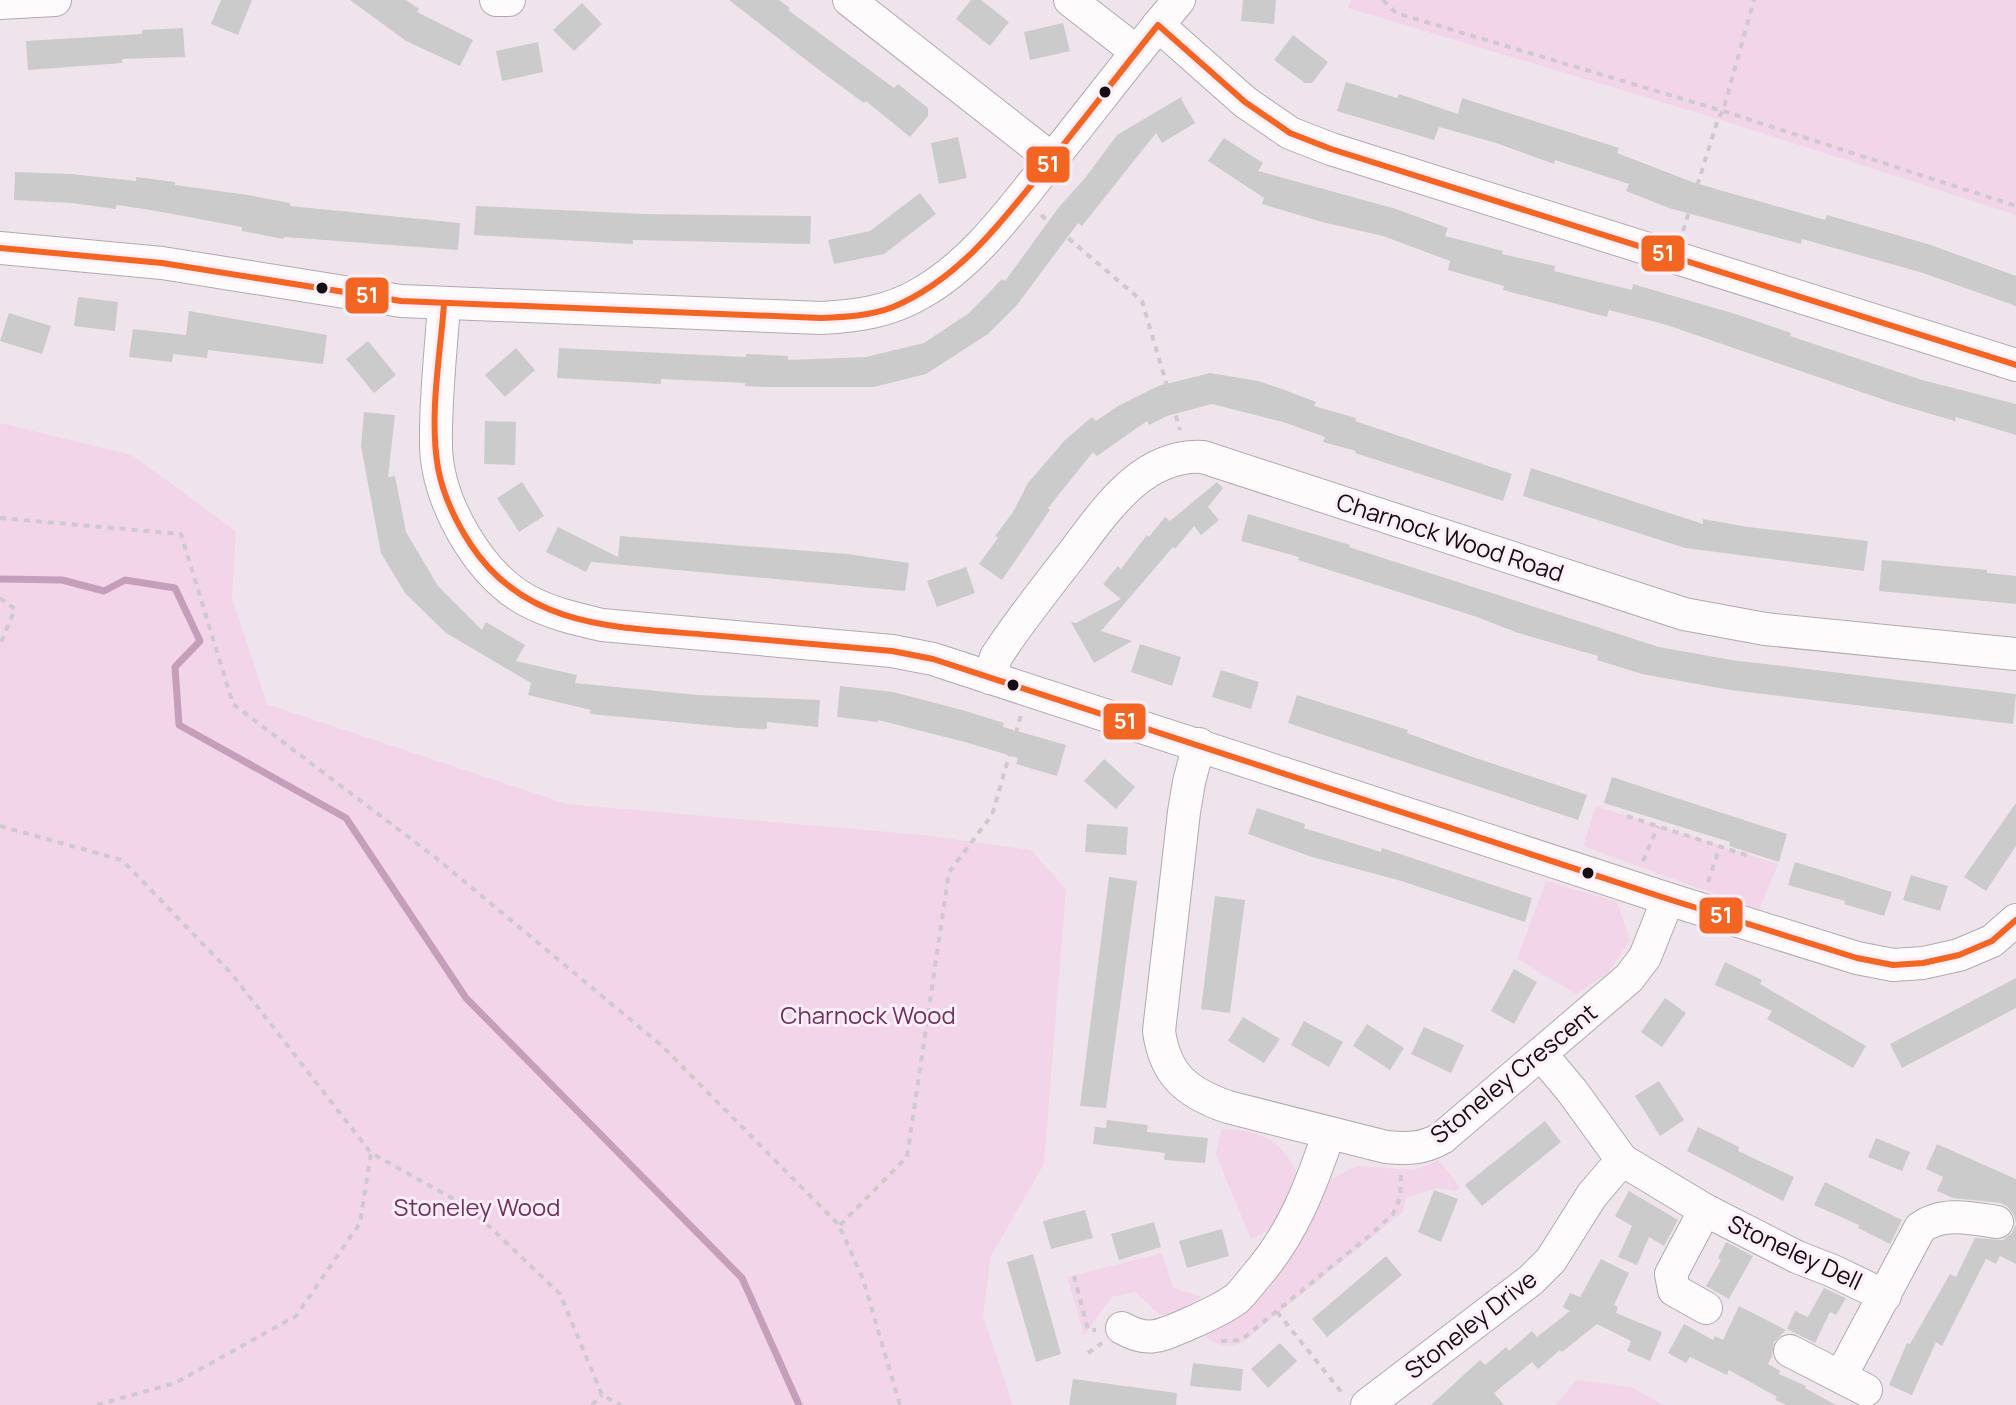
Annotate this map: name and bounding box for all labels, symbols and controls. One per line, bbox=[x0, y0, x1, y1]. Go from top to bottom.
unlabelled marker bbox=[1097, 84, 1113, 100]
line badge: 51 bbox=[1025, 145, 1071, 184]
text: 51 bbox=[1037, 149, 1059, 179]
line badge: 51 bbox=[1640, 234, 1686, 273]
text: 51 bbox=[1652, 238, 1674, 268]
line badge: 51 bbox=[344, 276, 390, 315]
unlabelled marker bbox=[314, 280, 330, 296]
text: 51 bbox=[356, 280, 378, 310]
street label: Charnock Wood Road bbox=[1333, 484, 1568, 589]
unlabelled marker bbox=[1005, 677, 1021, 693]
line badge: 51 bbox=[1102, 702, 1147, 741]
text: 51 bbox=[1114, 706, 1136, 736]
unlabelled marker bbox=[1580, 865, 1596, 881]
line badge: 51 bbox=[1698, 896, 1744, 935]
text: 51 bbox=[1710, 900, 1732, 930]
street label: Stoneley Crescent bbox=[1423, 995, 1603, 1150]
park label: Charnock Wood bbox=[780, 998, 956, 1031]
park label: Stoneley Wood bbox=[394, 1190, 560, 1223]
street label: Stoneley Dell bbox=[1723, 1206, 1868, 1297]
street label: Stoneley Drive bbox=[1397, 1262, 1543, 1386]

